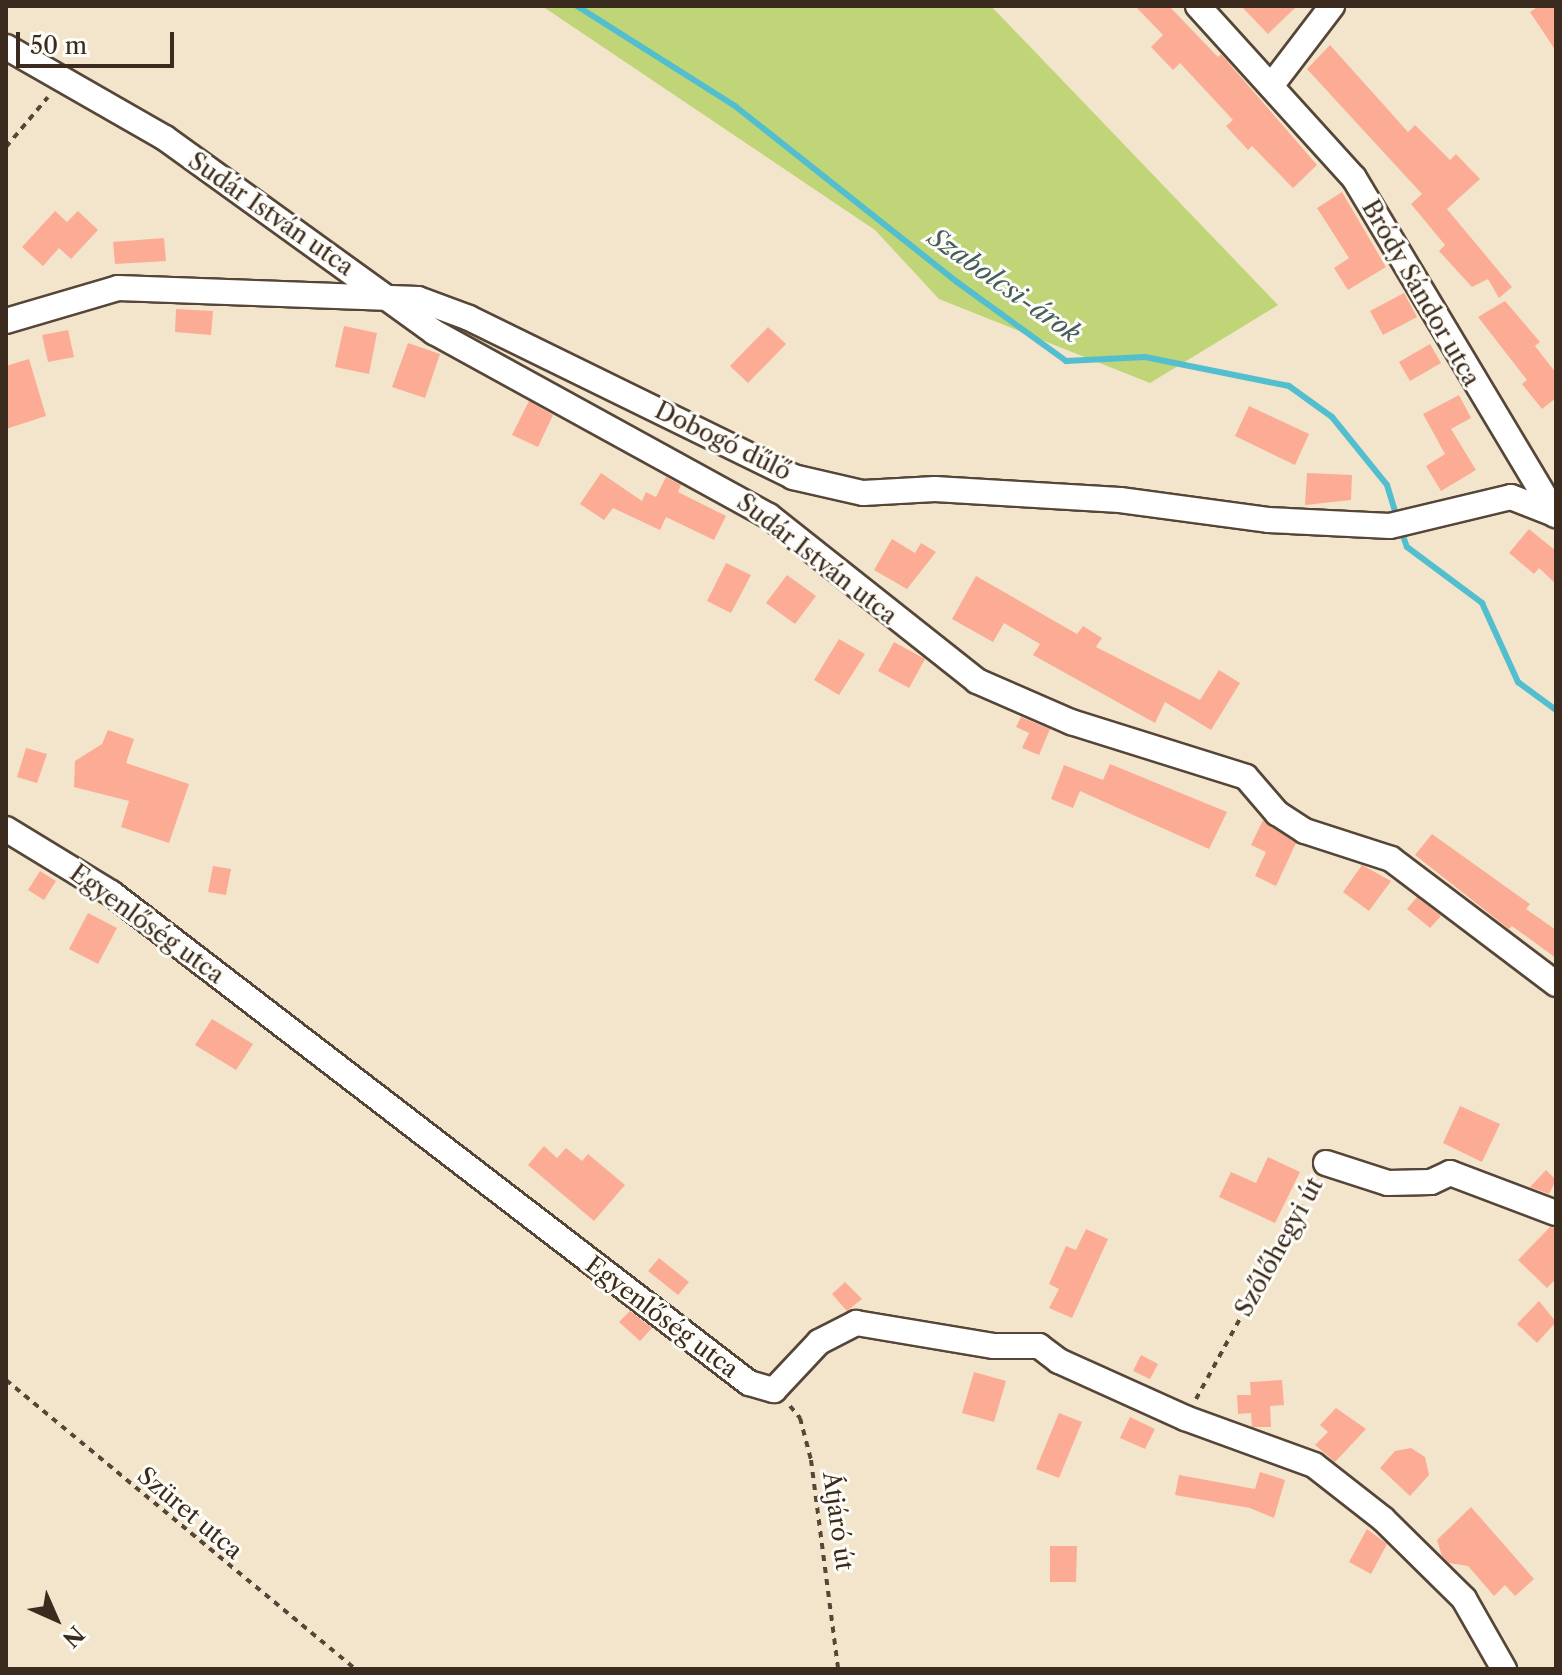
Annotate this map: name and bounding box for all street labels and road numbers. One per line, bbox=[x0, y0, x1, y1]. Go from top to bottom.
street label: Sudár István utca bbox=[183, 146, 359, 282]
street label: Bródy Sándor utca bbox=[1356, 194, 1486, 392]
street label: Dobogó dűlő bbox=[650, 396, 796, 486]
street label: Sudár István utca bbox=[731, 487, 903, 631]
street label: Egyenlőség utca bbox=[64, 858, 230, 990]
street label: Szőlőhegyi út bbox=[1229, 1173, 1329, 1321]
street label: Egyenlőség utca bbox=[580, 1250, 744, 1384]
street label: Szüret utca bbox=[132, 1461, 248, 1565]
street label: Átjáró út bbox=[817, 1470, 859, 1572]

